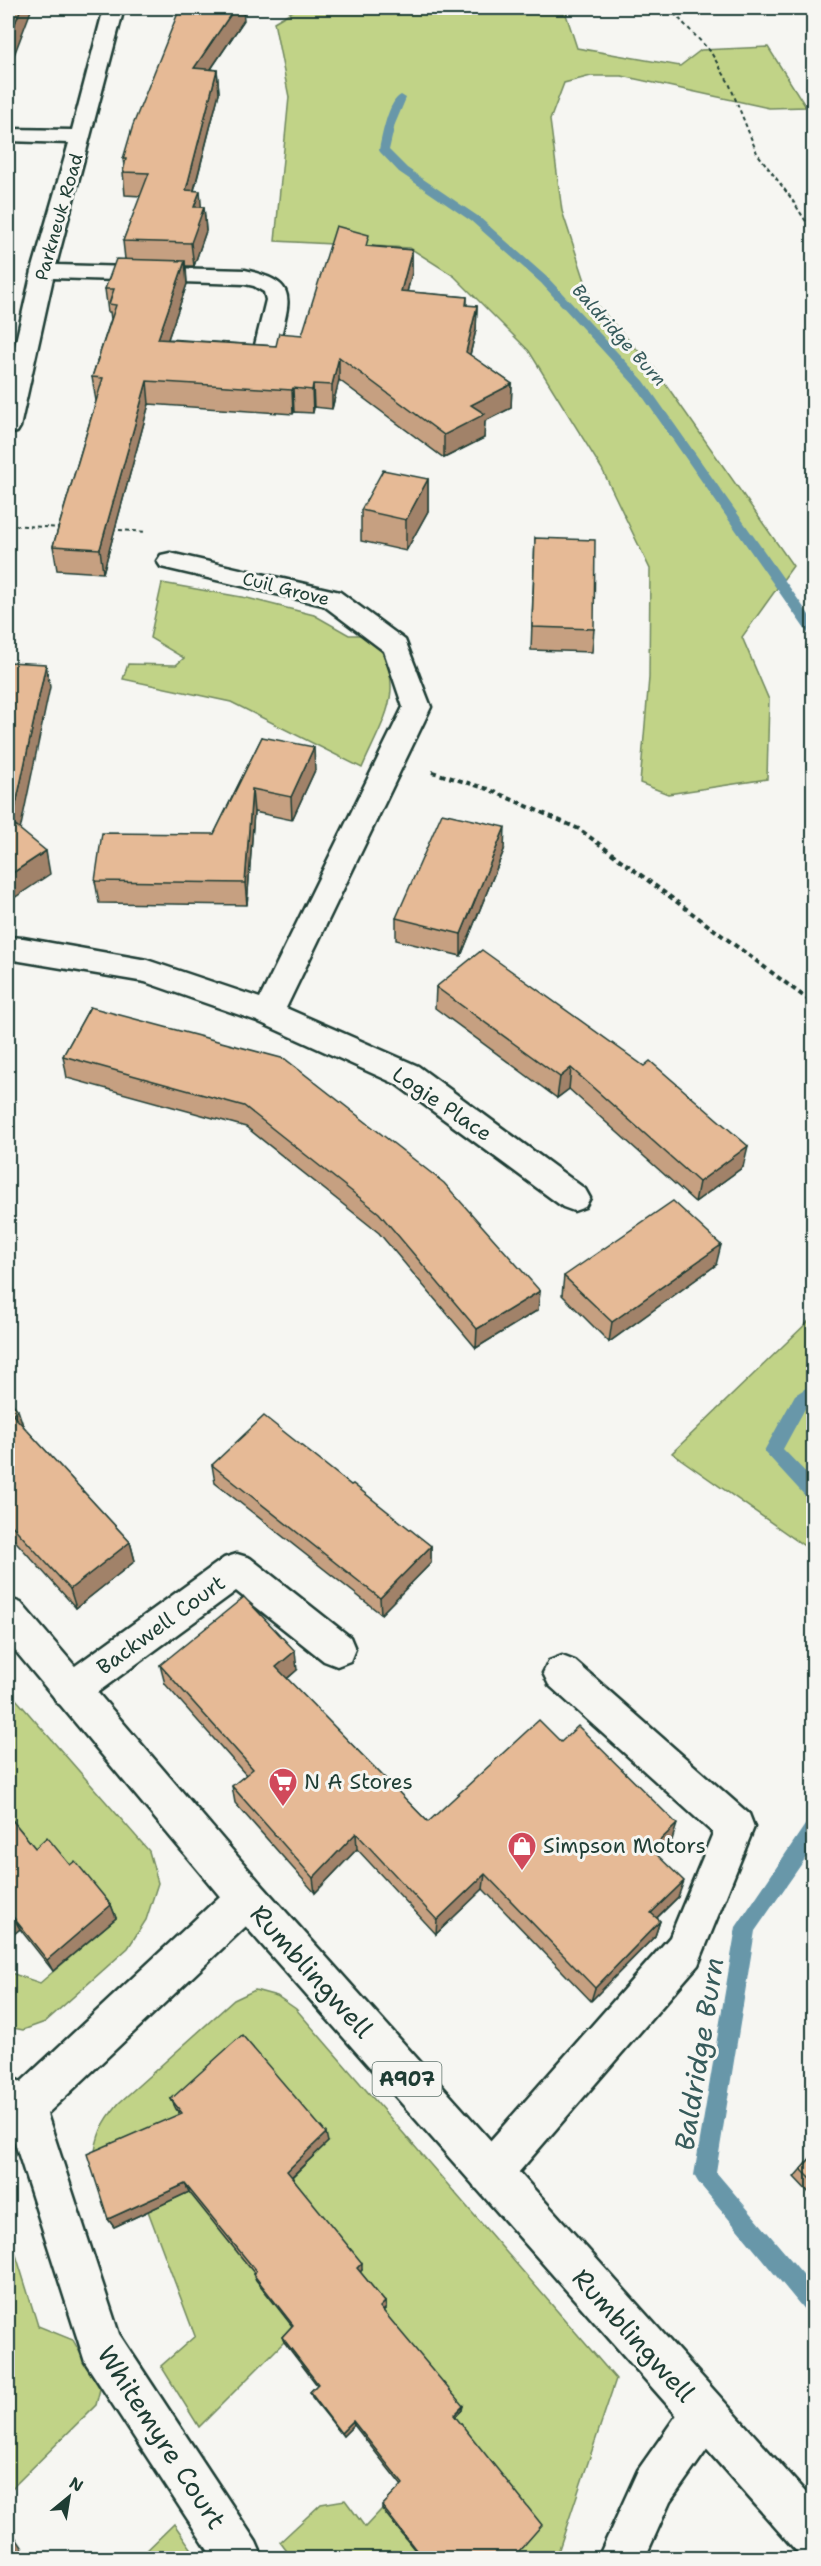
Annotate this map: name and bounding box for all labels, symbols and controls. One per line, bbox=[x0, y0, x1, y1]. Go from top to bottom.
street label: Parkneuk Road bbox=[29, 151, 89, 283]
water label: Baldridge Burn bbox=[567, 279, 671, 391]
street label: Cuil Grove bbox=[240, 567, 332, 611]
street label: Logie Place bbox=[387, 1060, 497, 1148]
street label: Backwell Court bbox=[91, 1569, 231, 1681]
supermarket icon: N A Stores bbox=[267, 1766, 299, 1808]
place label: N A Stores bbox=[304, 1768, 413, 1796]
shop icon: Simpson Motors bbox=[506, 1830, 538, 1872]
place label: Simpson Motors bbox=[543, 1832, 706, 1860]
street label: Rumblingwell bbox=[243, 1897, 381, 2045]
water label: Baldridge Burn bbox=[665, 1955, 733, 2153]
road number: A907 bbox=[372, 2062, 442, 2096]
street label: Rumblingwell bbox=[565, 2261, 703, 2409]
street label: Whitemyre Court bbox=[90, 2338, 234, 2536]
north arrow bbox=[39, 2467, 99, 2527]
text: N bbox=[66, 2472, 87, 2497]

